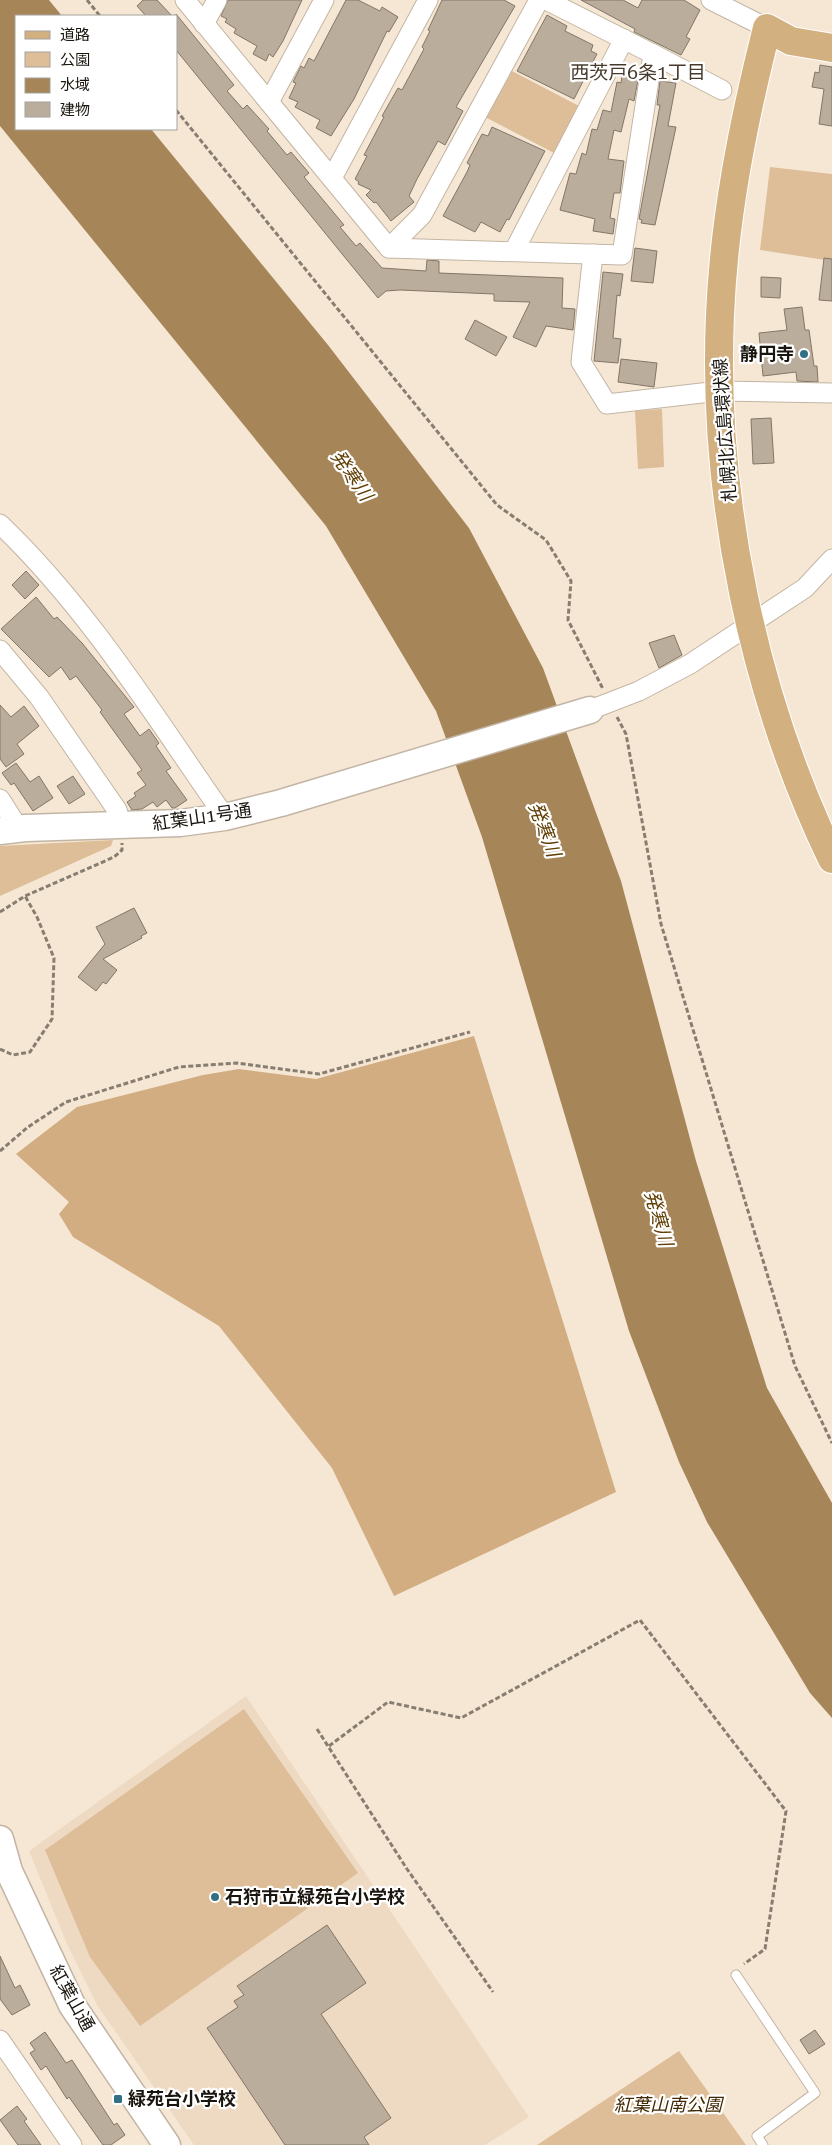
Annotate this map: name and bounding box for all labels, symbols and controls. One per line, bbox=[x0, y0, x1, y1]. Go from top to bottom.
legend bbox=[15, 15, 178, 130]
text: 道路 bbox=[60, 26, 90, 44]
text: 公園 bbox=[60, 51, 90, 69]
district label: 西茨戸6条1丁目 bbox=[570, 61, 706, 84]
text: 水域 bbox=[60, 76, 90, 94]
text: 建物 bbox=[60, 101, 90, 119]
place label: 静円寺 bbox=[740, 343, 794, 364]
marker: 静円寺 bbox=[798, 348, 810, 360]
street label: 札幌北広島環状線 bbox=[709, 357, 740, 503]
water label: 発寒川 bbox=[326, 445, 379, 507]
water label: 発寒川 bbox=[524, 798, 566, 862]
street label: 紅葉山1号通 bbox=[151, 799, 253, 834]
water label: 発寒川 bbox=[640, 1188, 678, 1251]
place label: 石狩市立緑苑台小学校 bbox=[225, 1886, 405, 1907]
marker: 石狩市立緑苑台小学校 bbox=[209, 1891, 221, 1903]
street label: 紅葉山通 bbox=[46, 1961, 99, 2034]
place label: 緑苑台小学校 bbox=[128, 2088, 236, 2109]
marker: 緑苑台小学校 bbox=[112, 2093, 124, 2105]
park label: 紅葉山南公園 bbox=[614, 2094, 725, 2115]

